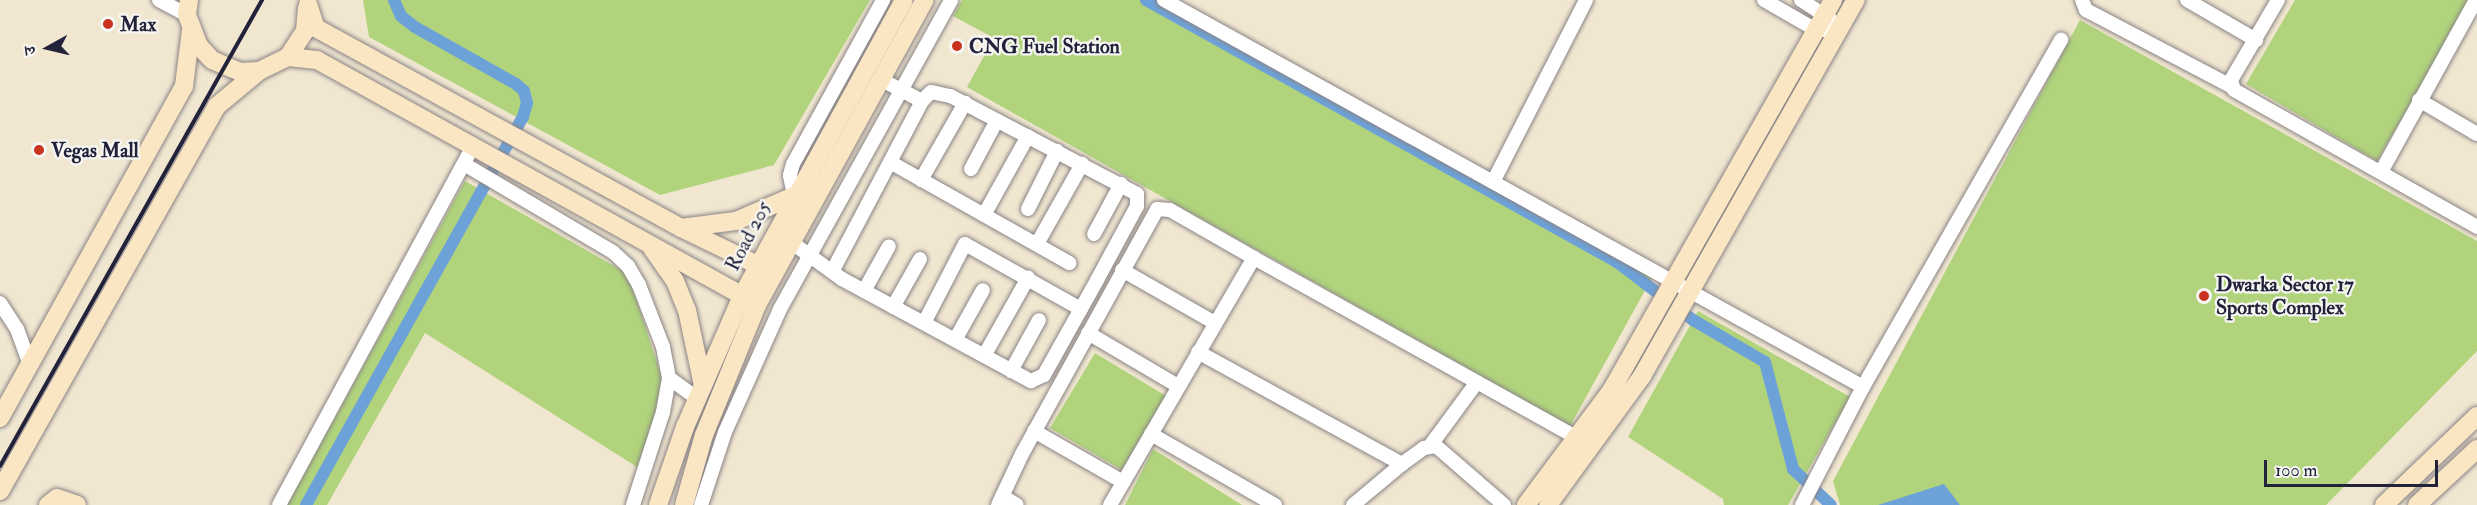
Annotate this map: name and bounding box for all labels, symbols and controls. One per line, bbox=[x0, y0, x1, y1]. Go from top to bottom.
place label: Max bbox=[120, 12, 156, 36]
marker: Max bbox=[101, 17, 115, 31]
north arrow bbox=[18, 18, 78, 78]
place label: CNG Fuel Station bbox=[969, 34, 1120, 58]
marker: CNG Fuel Station bbox=[950, 39, 964, 53]
text: उ bbox=[20, 45, 41, 56]
place label: Vegas Mall bbox=[51, 138, 139, 162]
marker: Vegas Mall bbox=[32, 143, 46, 157]
street label: Road 205 bbox=[720, 197, 776, 275]
place label: Dwarka Sector 17 Sports Complex bbox=[2216, 272, 2354, 319]
marker: Dwarka Sector 17 Sports Complex bbox=[2197, 289, 2211, 303]
scale bar bbox=[2267, 448, 2441, 486]
text: 100 m bbox=[2275, 459, 2318, 482]

